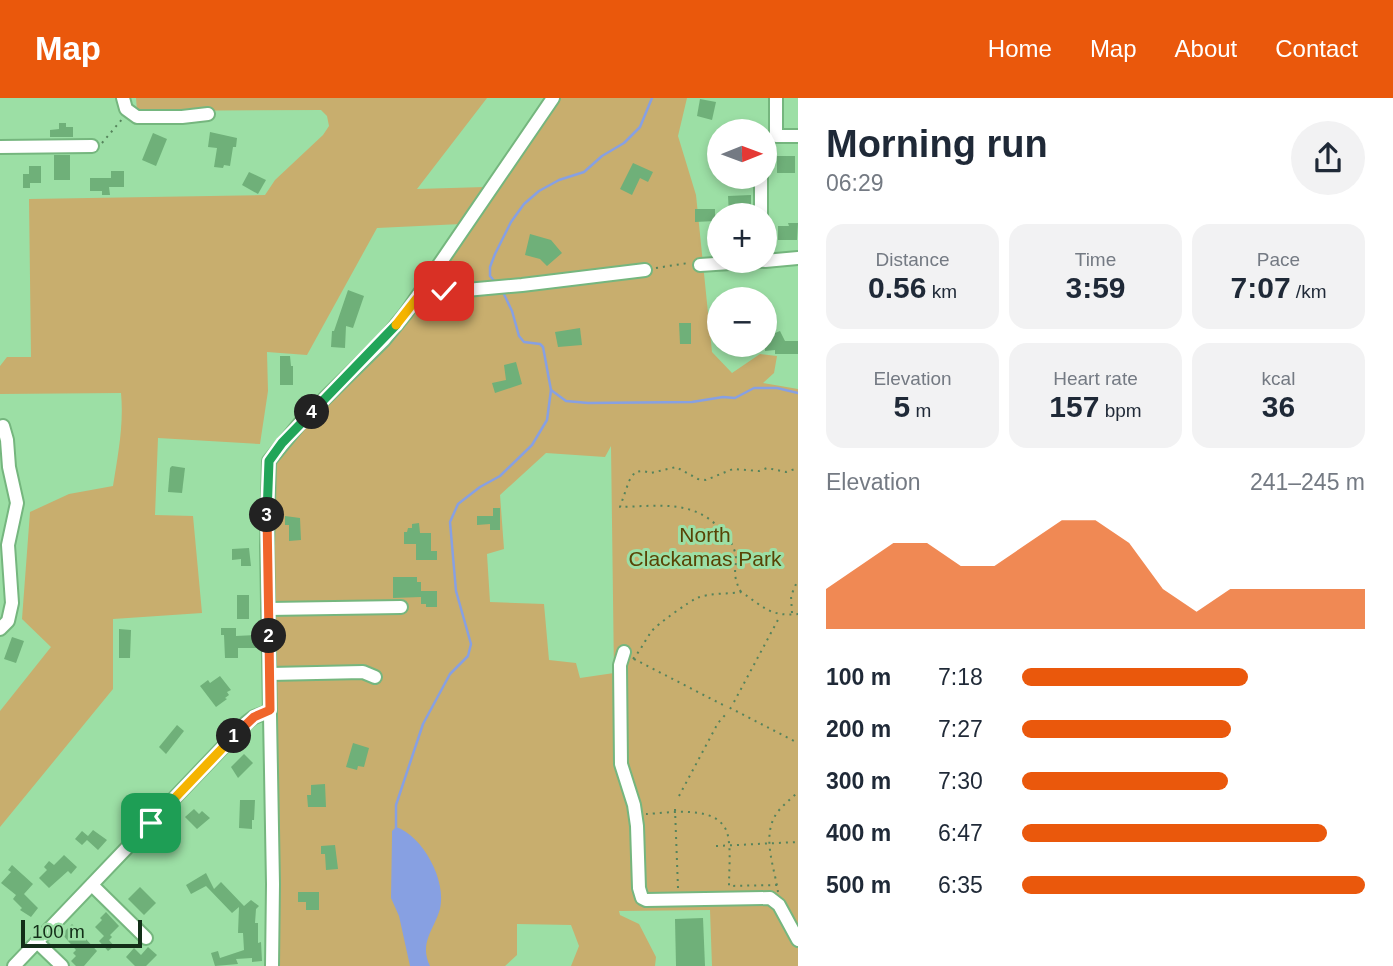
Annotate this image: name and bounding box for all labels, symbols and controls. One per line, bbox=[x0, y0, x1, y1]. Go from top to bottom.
text: Map bbox=[35, 30, 101, 67]
text: Home bbox=[988, 35, 1052, 62]
text: Map bbox=[1090, 35, 1137, 62]
text: About bbox=[1175, 35, 1237, 62]
text: Contact bbox=[1275, 35, 1358, 62]
north arrow bbox=[707, 119, 777, 189]
map controls bbox=[707, 119, 777, 357]
button: share bbox=[1291, 121, 1365, 195]
text: Morning run bbox=[826, 123, 1048, 165]
text: 06:29 bbox=[826, 170, 884, 196]
button: + bbox=[707, 203, 777, 273]
text: Distance bbox=[876, 249, 949, 270]
text: Time bbox=[1075, 249, 1116, 270]
text: Pace bbox=[1257, 249, 1300, 270]
pin bbox=[414, 261, 474, 321]
text: 0.56 bbox=[868, 271, 926, 304]
text: 3:59 bbox=[1065, 271, 1126, 304]
text: 7:07 bbox=[1231, 271, 1291, 304]
icon: check bbox=[425, 272, 463, 310]
text: km bbox=[926, 281, 957, 302]
text: /km bbox=[1291, 281, 1326, 302]
button: − bbox=[707, 287, 777, 357]
text: Elevation bbox=[873, 368, 952, 389]
text: Heart rate bbox=[1053, 368, 1138, 389]
text: kcal bbox=[1262, 368, 1295, 389]
text: 5 bbox=[894, 390, 910, 423]
text: 157 bbox=[1049, 390, 1099, 423]
text: 36 bbox=[1262, 390, 1295, 423]
pin: 4 bbox=[294, 394, 330, 430]
text: m bbox=[910, 400, 931, 421]
text: bpm bbox=[1099, 400, 1142, 421]
text: 4 bbox=[306, 401, 317, 422]
text: Elevation bbox=[826, 469, 921, 495]
text: 241–245 m bbox=[1250, 469, 1365, 495]
pin: 3 bbox=[250, 498, 284, 532]
text: 3 bbox=[261, 504, 272, 525]
park label: North Clackamas Park bbox=[629, 523, 782, 570]
pin: 2 bbox=[252, 618, 286, 654]
text: 2 bbox=[263, 625, 274, 646]
text: 100 m bbox=[826, 664, 891, 690]
text: 7:18 bbox=[938, 664, 983, 690]
text: 200 m bbox=[826, 716, 891, 742]
text: 7:27 bbox=[938, 716, 983, 742]
pin: 1 bbox=[216, 718, 252, 754]
text: 1 bbox=[228, 725, 239, 746]
text: 300 m bbox=[826, 768, 891, 794]
text: 7:30 bbox=[938, 768, 983, 794]
pin bbox=[121, 793, 181, 853]
icon: arrive bbox=[132, 804, 170, 842]
text: 400 m bbox=[826, 820, 891, 846]
text: 6:47 bbox=[938, 820, 983, 846]
text: 500 m bbox=[826, 872, 891, 898]
text: 6:35 bbox=[938, 872, 983, 898]
scale bar bbox=[21, 917, 142, 949]
text: 100 m bbox=[32, 921, 85, 942]

